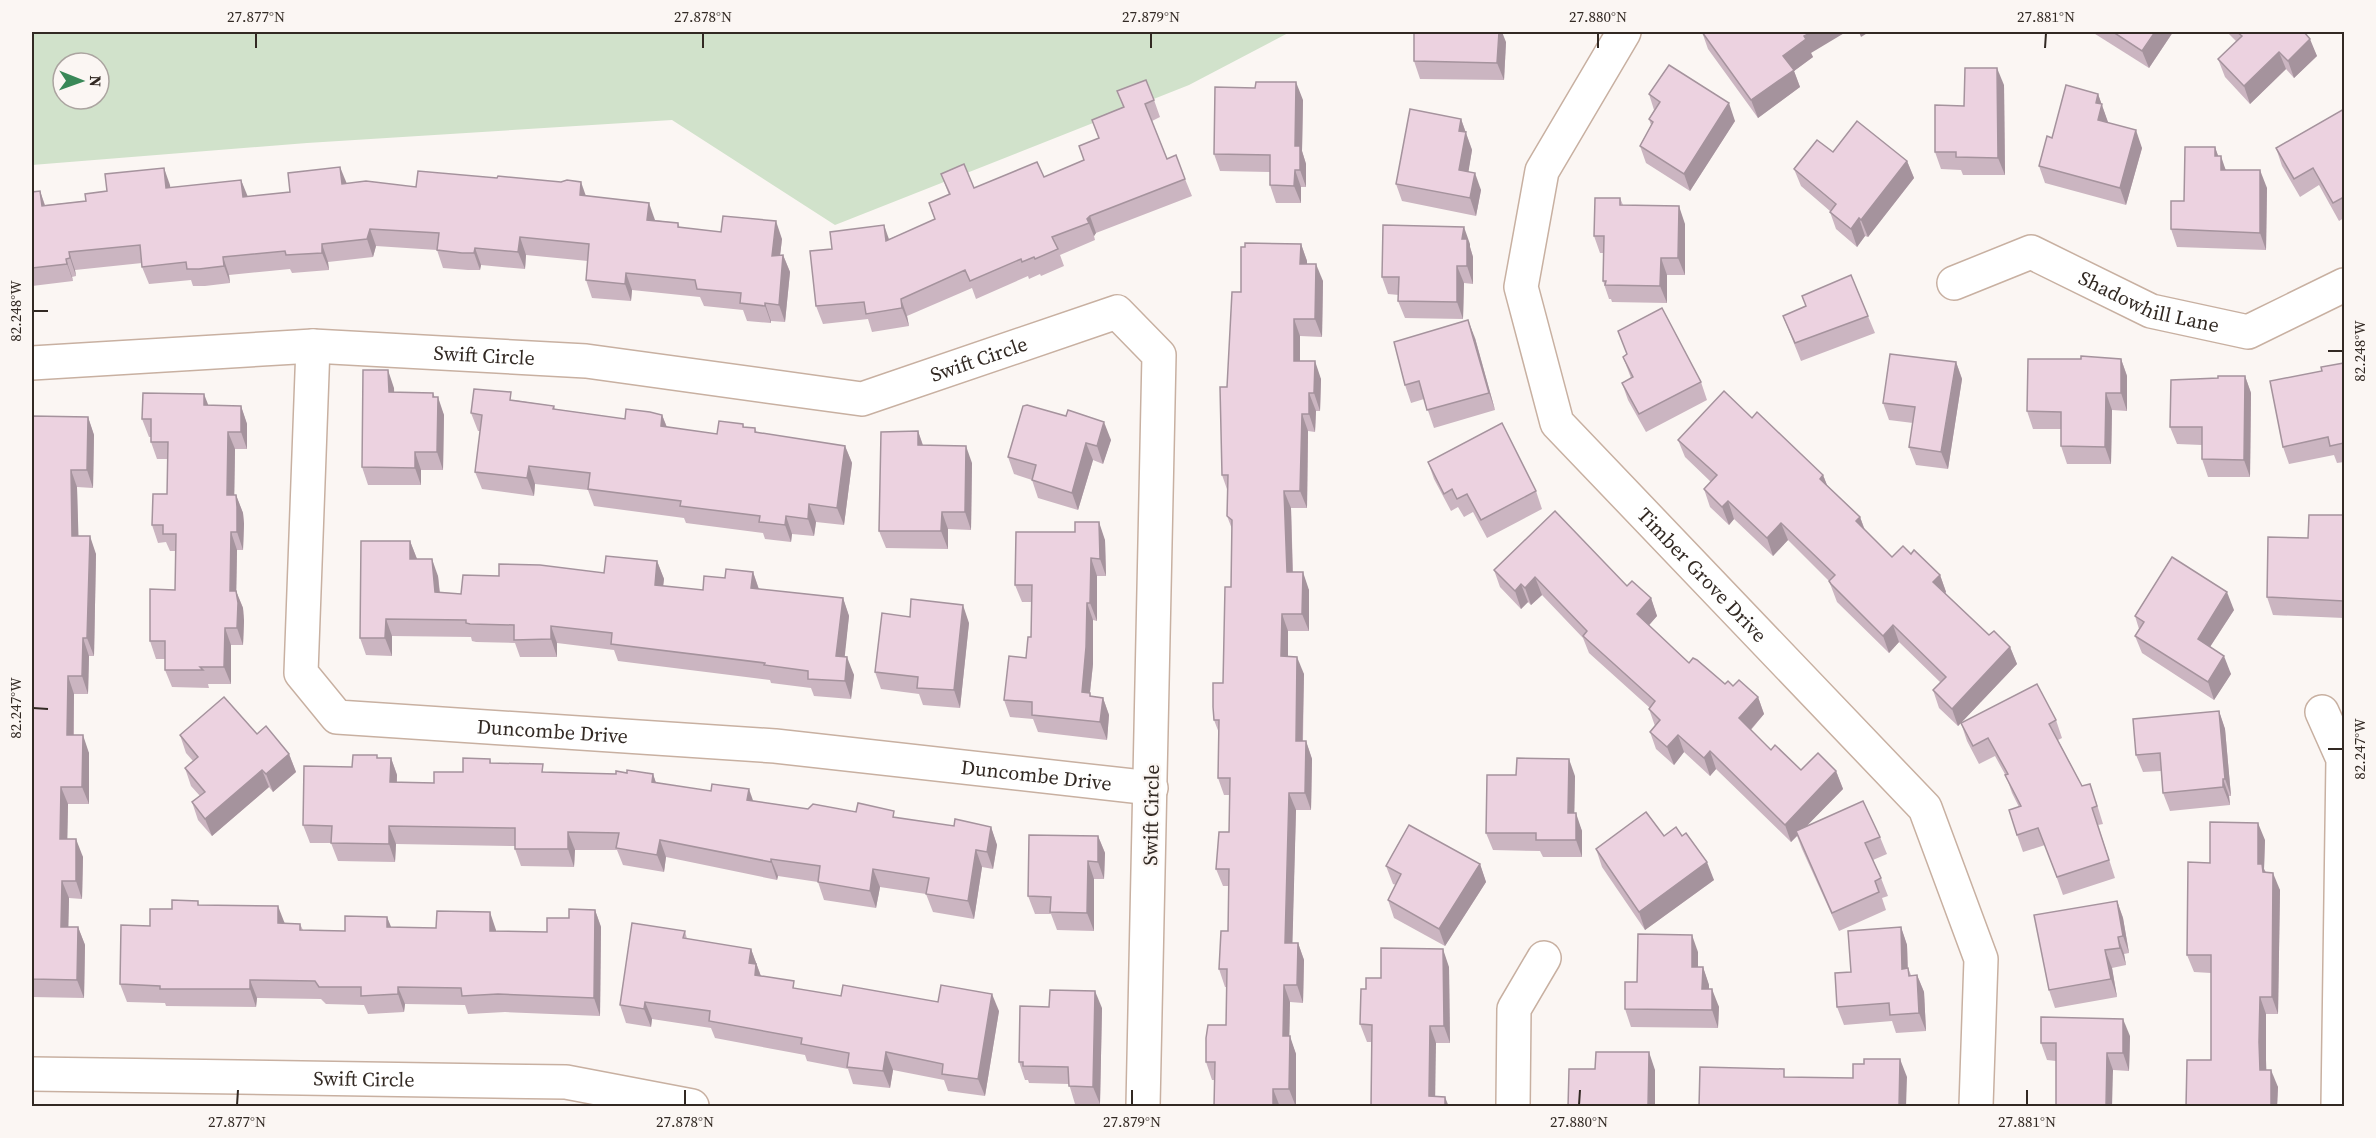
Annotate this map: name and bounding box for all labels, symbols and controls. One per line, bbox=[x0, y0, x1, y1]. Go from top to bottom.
text: 27.877°N bbox=[227, 6, 285, 27]
text: 27.878°N bbox=[674, 6, 732, 27]
text: 27.879°N bbox=[1122, 6, 1180, 27]
text: 27.880°N bbox=[1569, 6, 1627, 27]
text: 27.881°N bbox=[2017, 6, 2075, 27]
north arrow bbox=[51, 51, 111, 111]
text: N bbox=[85, 75, 107, 88]
street label: Shadowhill Lane bbox=[2074, 264, 2222, 339]
text: 82.248°W bbox=[5, 280, 26, 342]
text: 82.248°W bbox=[2349, 320, 2370, 382]
street label: Swift Circle bbox=[926, 330, 1031, 389]
street label: Swift Circle bbox=[433, 339, 536, 372]
street label: Timber Grove Drive bbox=[1631, 501, 1773, 648]
text: 82.247°W bbox=[5, 677, 26, 739]
street label: Duncombe Drive bbox=[476, 712, 629, 750]
text: 82.247°W bbox=[2349, 718, 2370, 780]
street label: Duncombe Drive bbox=[960, 753, 1113, 798]
street label: Swift Circle bbox=[1136, 764, 1166, 866]
street label: Swift Circle bbox=[313, 1064, 415, 1094]
text: 27.877°N bbox=[208, 1111, 266, 1132]
text: 27.878°N bbox=[656, 1111, 714, 1132]
text: 27.879°N bbox=[1103, 1111, 1161, 1132]
text: 27.880°N bbox=[1550, 1111, 1608, 1132]
text: 27.881°N bbox=[1998, 1111, 2056, 1132]

